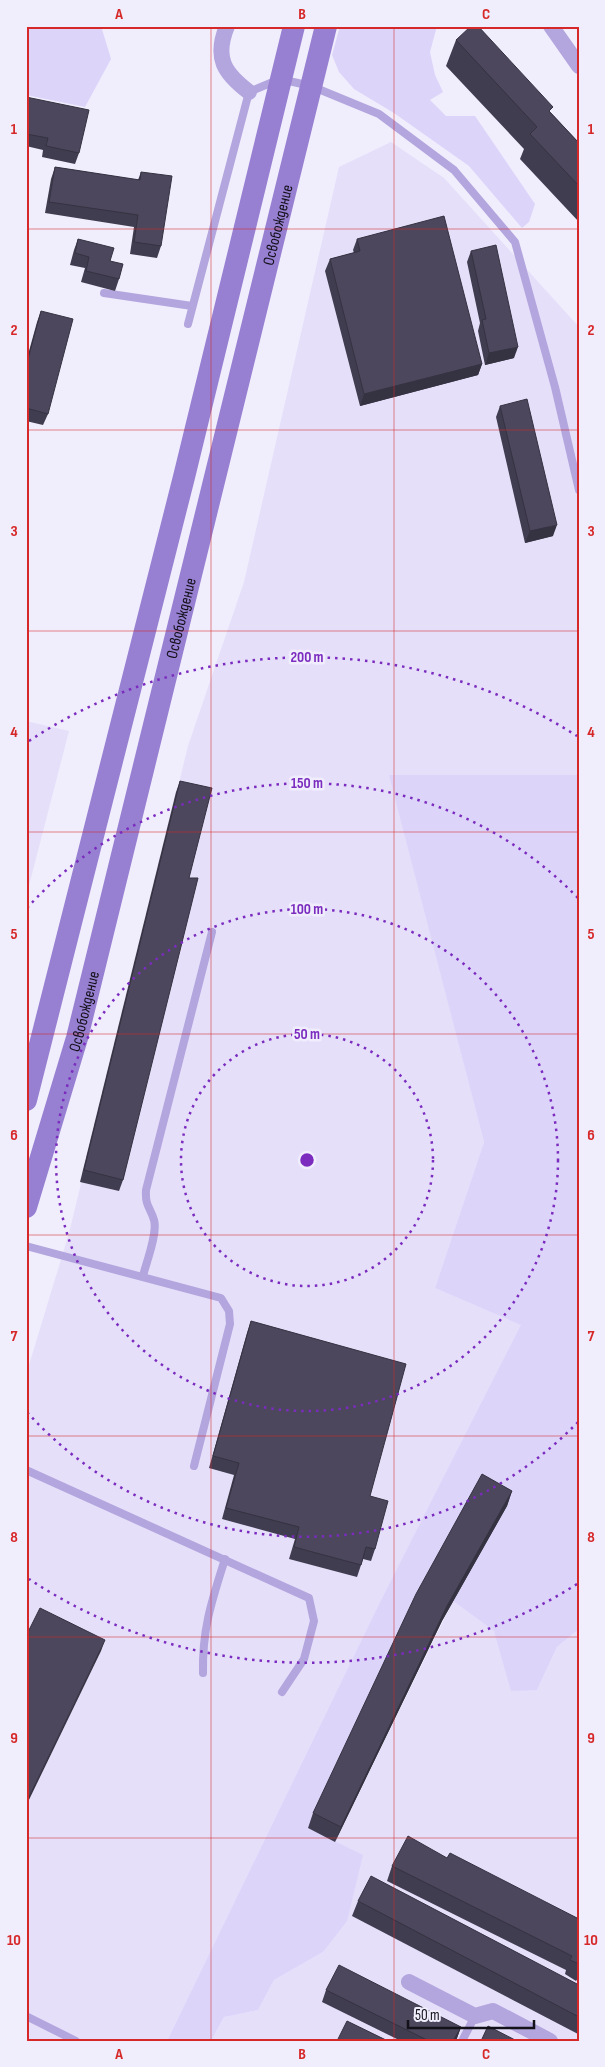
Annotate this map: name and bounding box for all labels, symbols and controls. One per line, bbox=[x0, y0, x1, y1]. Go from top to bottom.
text: A bbox=[114, 5, 123, 24]
text: B bbox=[298, 5, 306, 24]
text: C bbox=[482, 5, 490, 24]
text: 1 bbox=[11, 120, 18, 139]
text: 1 bbox=[588, 120, 595, 139]
street label: Освобождение bbox=[259, 183, 298, 267]
text: 2 bbox=[10, 321, 18, 340]
text: 2 bbox=[587, 321, 595, 340]
text: 3 bbox=[10, 522, 18, 541]
text: 3 bbox=[587, 522, 595, 541]
street label: Освобождение bbox=[163, 576, 201, 661]
text: 200 m bbox=[290, 648, 324, 667]
text: 4 bbox=[10, 723, 18, 742]
text: 4 bbox=[587, 723, 595, 742]
text: 150 m bbox=[291, 774, 323, 793]
text: 100 m bbox=[291, 900, 323, 919]
text: 5 bbox=[10, 925, 18, 944]
text: 5 bbox=[587, 925, 595, 944]
street label: Освобождение bbox=[65, 969, 104, 1054]
text: 50 m bbox=[294, 1025, 320, 1044]
text: 6 bbox=[10, 1126, 18, 1145]
text: 6 bbox=[587, 1126, 595, 1145]
centre of rings bbox=[298, 1151, 316, 1169]
text: 7 bbox=[11, 1327, 18, 1346]
text: 7 bbox=[588, 1327, 595, 1346]
text: 8 bbox=[10, 1528, 18, 1547]
text: 8 bbox=[587, 1528, 595, 1547]
text: 9 bbox=[10, 1729, 18, 1748]
text: 9 bbox=[587, 1729, 595, 1748]
text: 10 bbox=[7, 1931, 21, 1950]
text: 10 bbox=[584, 1931, 598, 1950]
scale bar bbox=[408, 1997, 534, 2029]
text: 50 m bbox=[415, 2006, 440, 2025]
text: A bbox=[114, 2045, 123, 2064]
text: B bbox=[298, 2045, 306, 2064]
text: C bbox=[482, 2045, 490, 2064]

